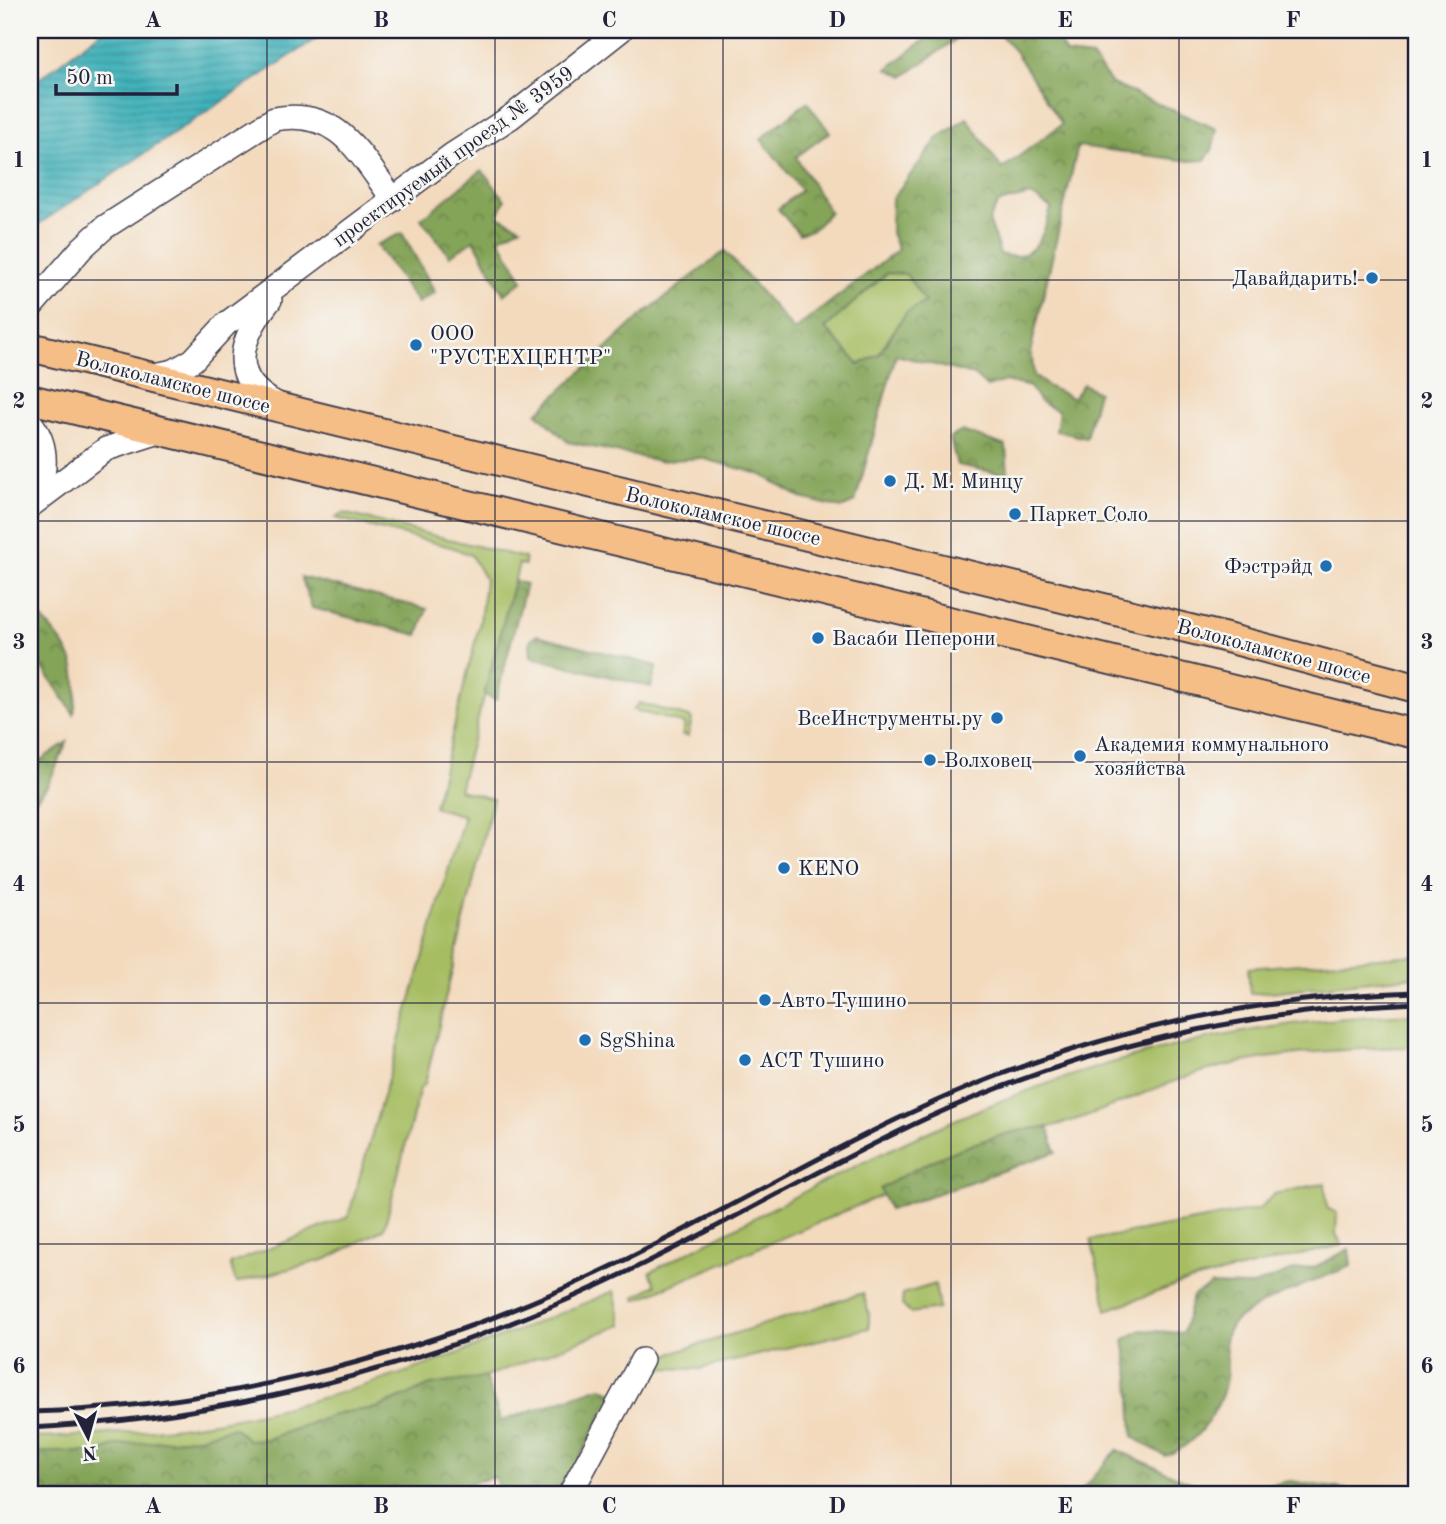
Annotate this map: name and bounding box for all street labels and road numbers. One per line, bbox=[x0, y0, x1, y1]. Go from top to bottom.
street label: проектируемый проезд № 3959 bbox=[329, 63, 578, 252]
street label: Волоколамское шоссе bbox=[73, 349, 272, 418]
street label: Волоколамское шоссе bbox=[623, 485, 822, 550]
street label: Волоколамское шоссе bbox=[1174, 616, 1373, 688]

